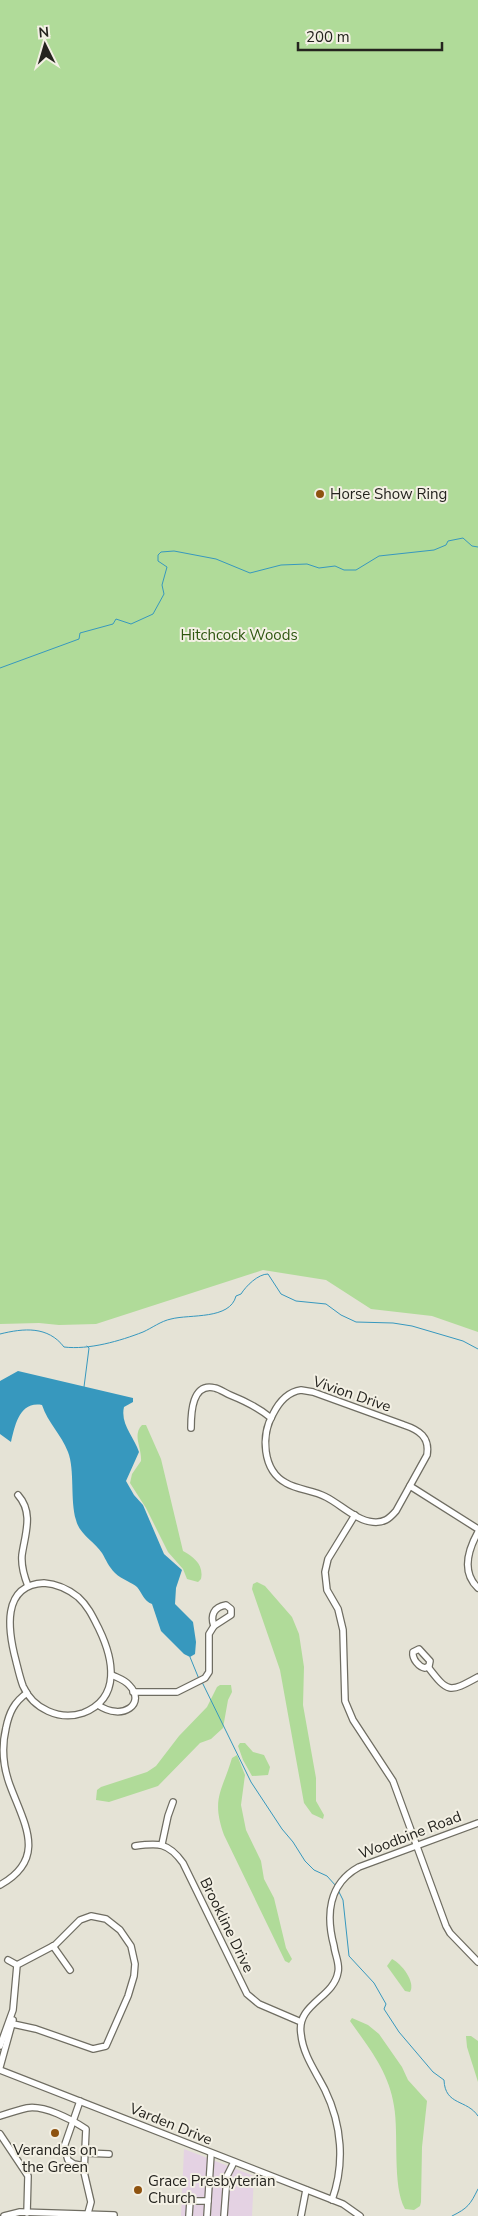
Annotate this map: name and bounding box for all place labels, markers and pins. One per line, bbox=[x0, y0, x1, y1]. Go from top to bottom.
place label: Horse Show Ring bbox=[330, 484, 447, 504]
marker: Horse Show Ring bbox=[314, 488, 326, 500]
marker: Verandas on the Green bbox=[49, 2127, 61, 2139]
place label: Verandas on the Green bbox=[12, 2140, 97, 2177]
place label: Grace Presbyterian Church bbox=[148, 2171, 276, 2208]
marker: Grace Presbyterian Church bbox=[132, 2184, 144, 2196]

